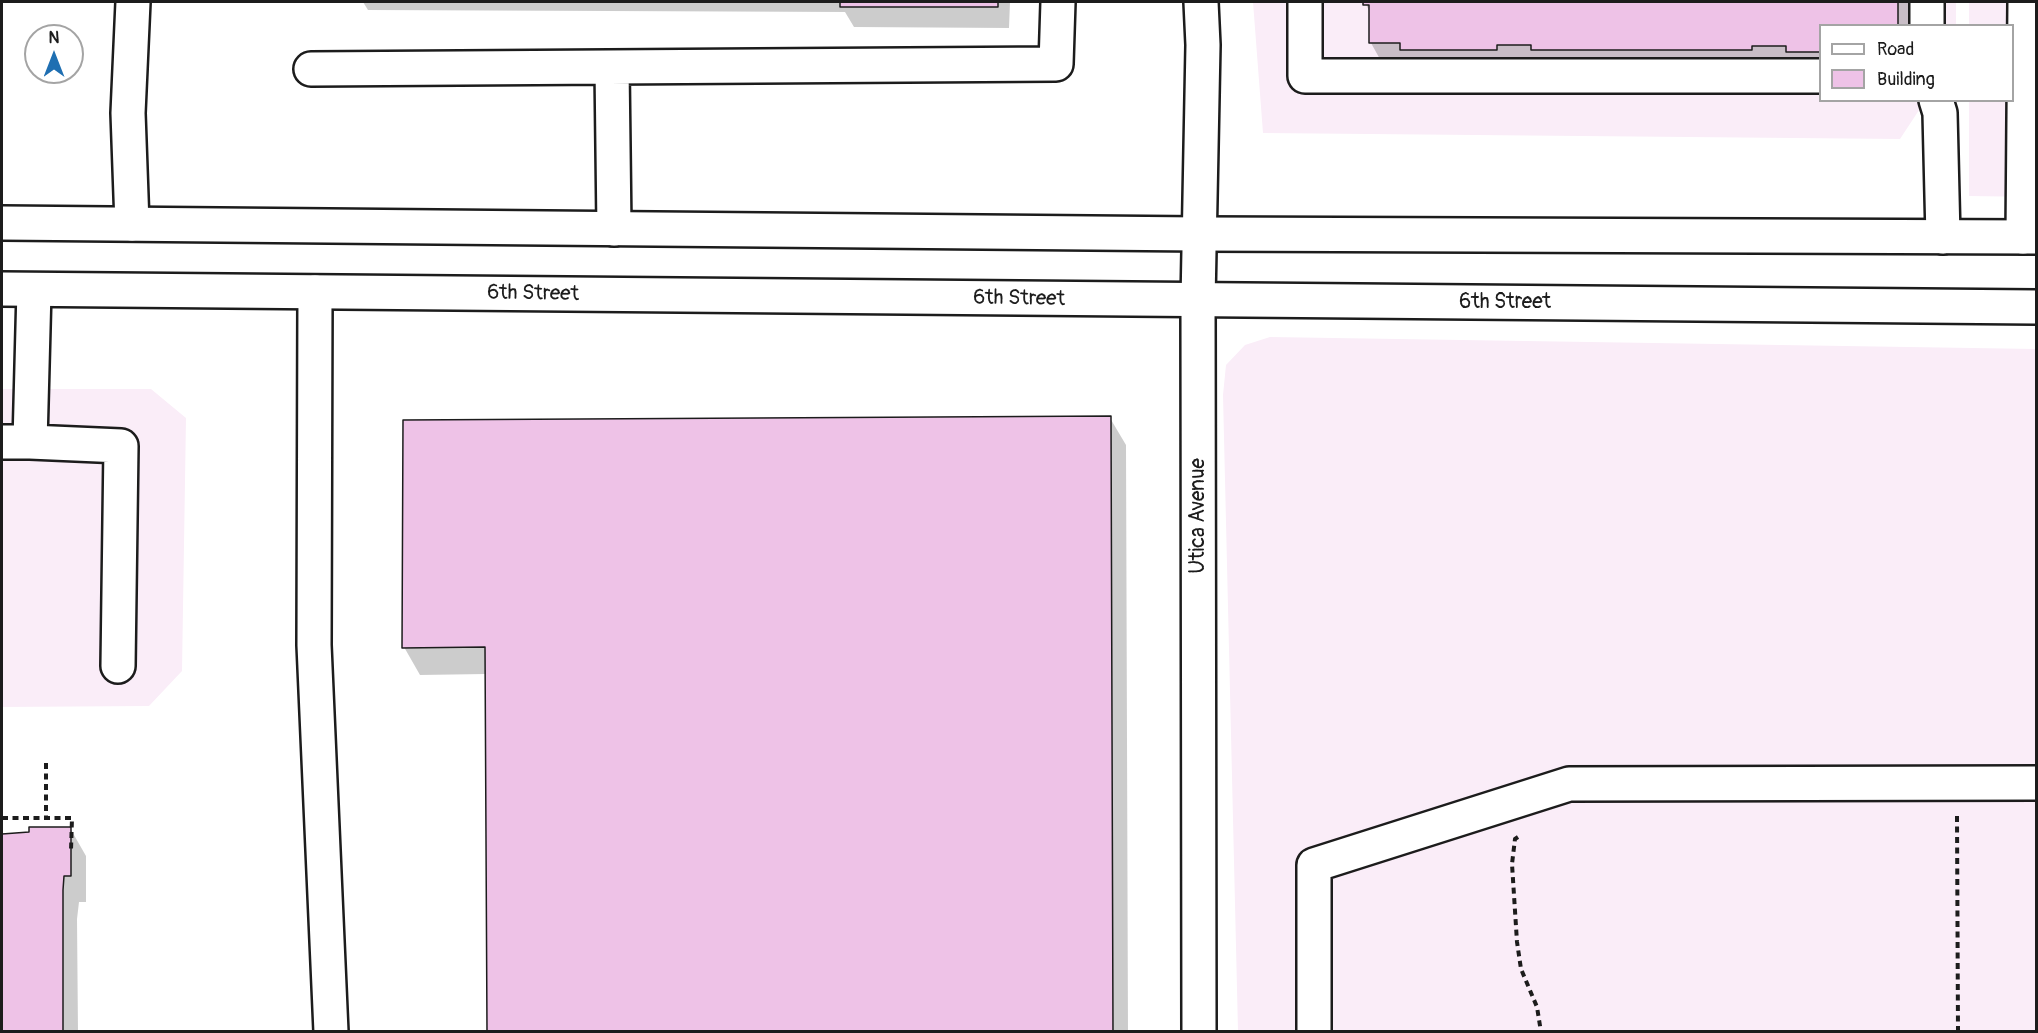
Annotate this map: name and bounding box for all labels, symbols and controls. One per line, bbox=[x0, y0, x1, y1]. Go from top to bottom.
north arrow bbox=[24, 24, 84, 84]
legend bbox=[1819, 24, 2014, 102]
text: N bbox=[49, 28, 59, 48]
text: Road bbox=[1877, 38, 1914, 61]
text: Building bbox=[1877, 68, 1935, 91]
street label: 6th Street bbox=[487, 281, 579, 307]
street label: 6th Street bbox=[973, 286, 1065, 312]
street label: 6th Street bbox=[1459, 290, 1551, 316]
street label: Utica Avenue bbox=[1186, 458, 1212, 574]

